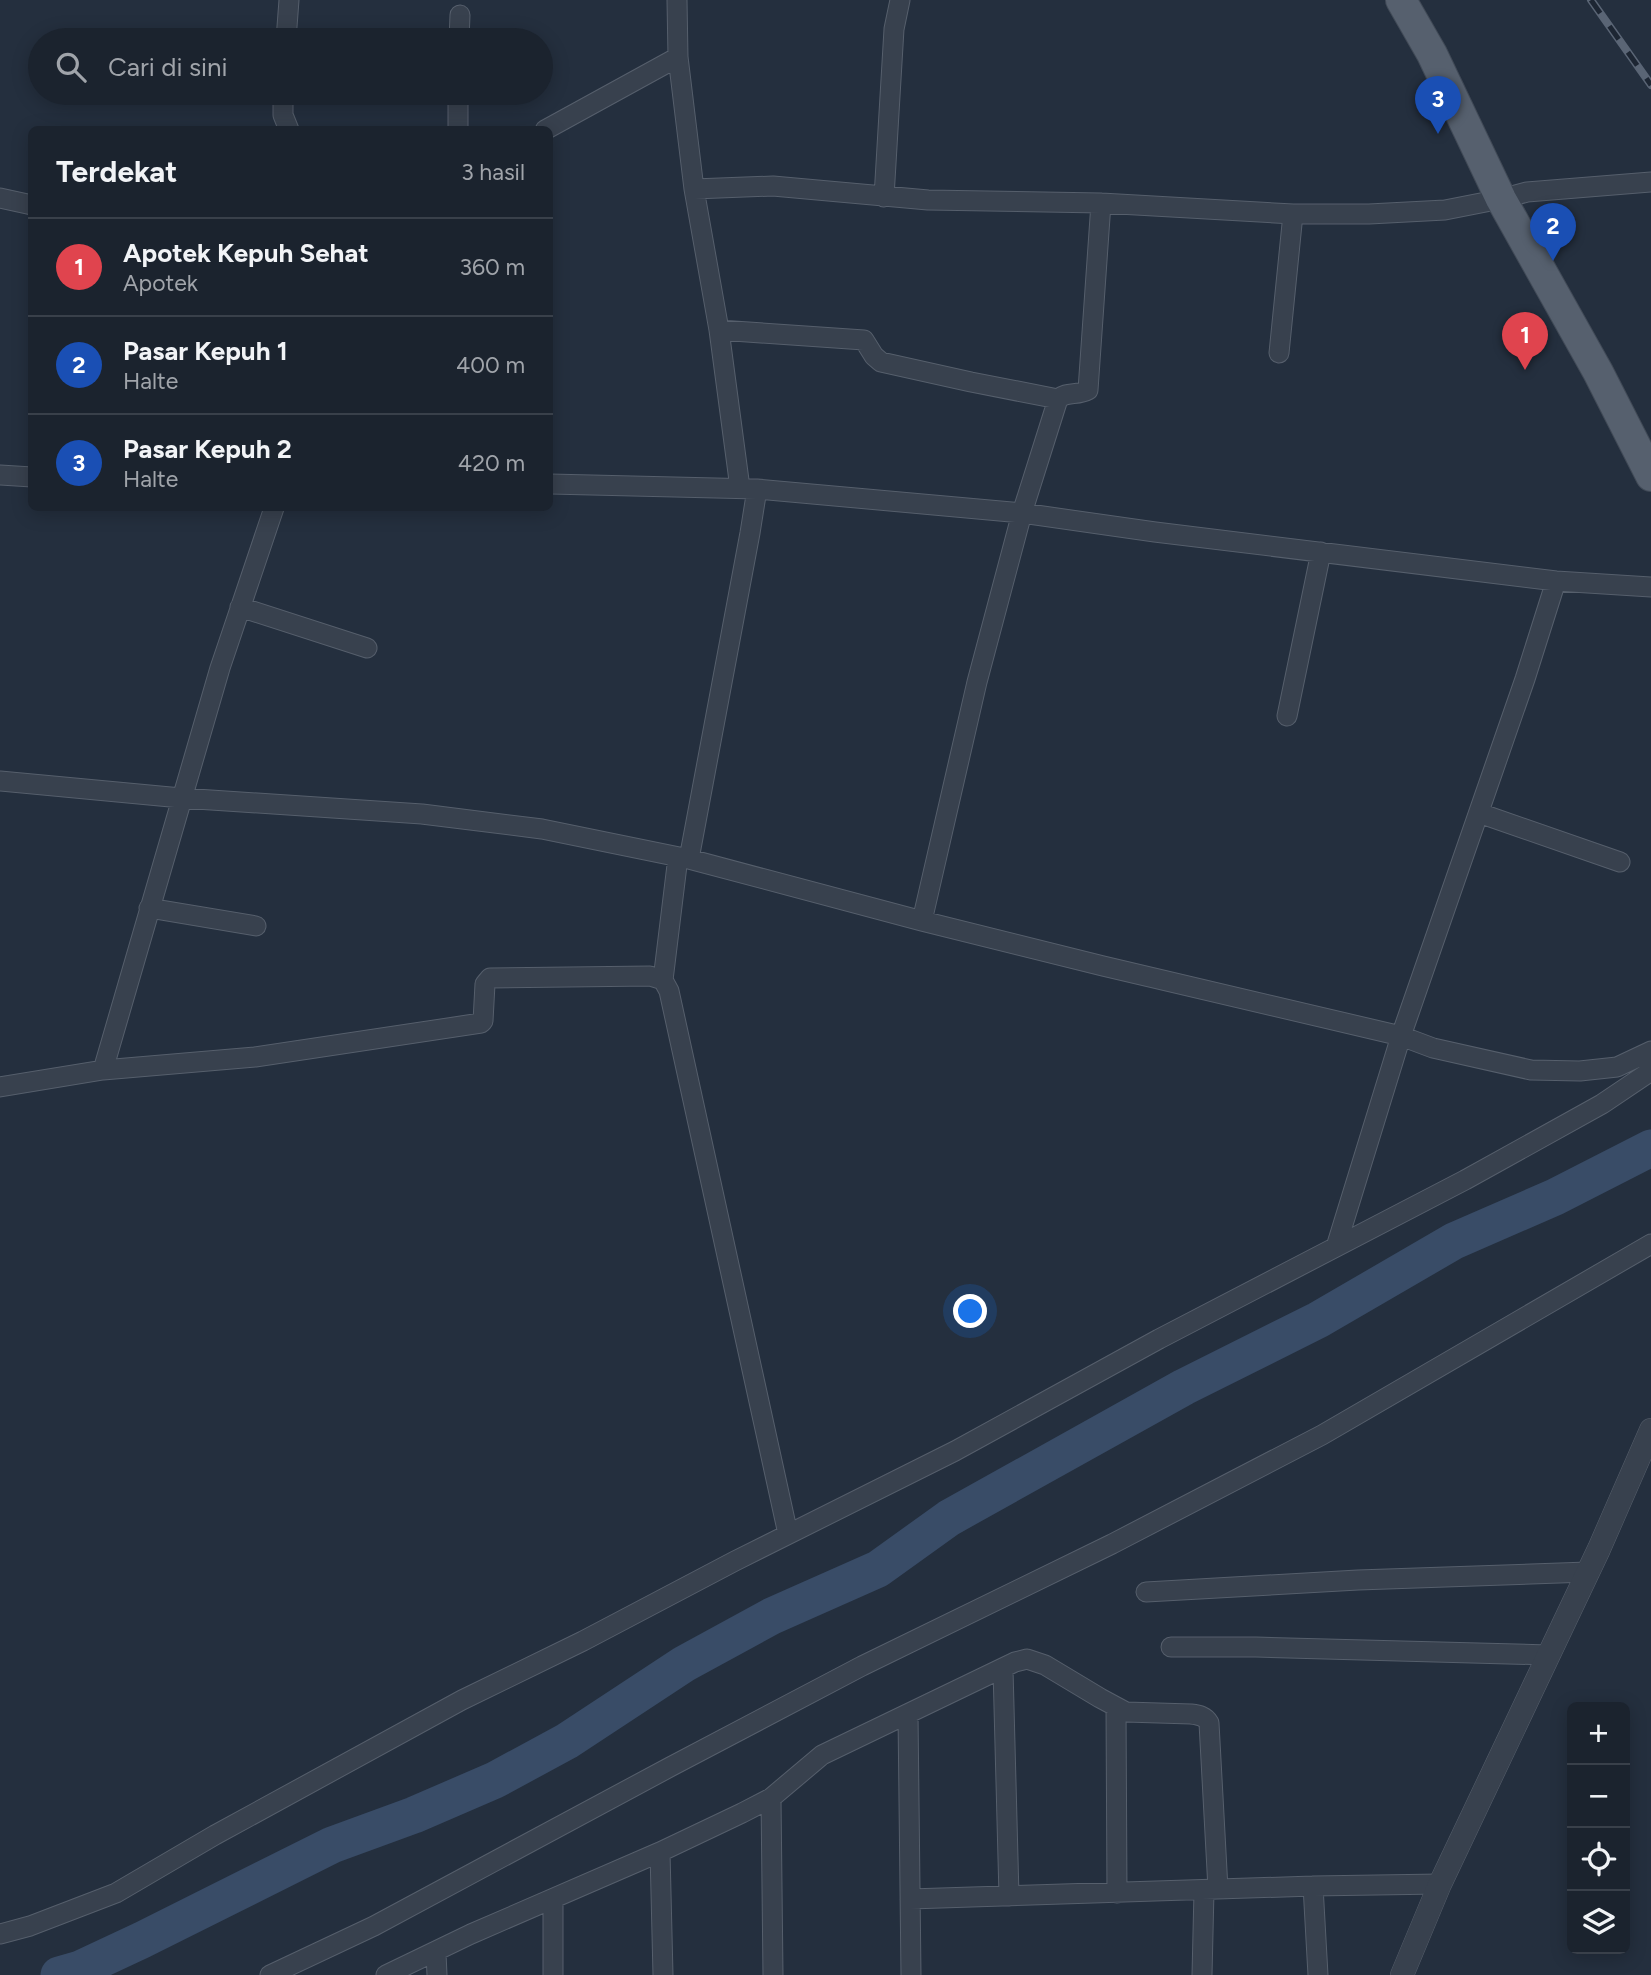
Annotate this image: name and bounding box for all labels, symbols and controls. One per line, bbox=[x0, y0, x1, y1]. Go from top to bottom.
search box bbox=[28, 28, 553, 105]
icon: search bbox=[52, 48, 90, 86]
text: Cari di sini bbox=[108, 51, 228, 83]
pin: 3 bbox=[1415, 76, 1461, 134]
text: Terdekat bbox=[56, 153, 177, 190]
text: 3 hasil bbox=[461, 158, 525, 186]
pin: 2 bbox=[1530, 203, 1576, 261]
text: Apotek Kepuh Sehat bbox=[123, 237, 369, 269]
text: 1 bbox=[74, 253, 84, 281]
text: 360 m bbox=[459, 253, 525, 281]
text: Apotek bbox=[123, 269, 198, 297]
pin: 1 bbox=[1502, 312, 1548, 370]
text: Pasar Kepuh 1 bbox=[123, 335, 288, 367]
text: 2 bbox=[72, 351, 86, 379]
text: 400 m bbox=[456, 351, 525, 379]
text: Halte bbox=[123, 367, 178, 395]
text: Pasar Kepuh 2 bbox=[123, 433, 292, 465]
text: 3 bbox=[73, 449, 85, 477]
text: 420 m bbox=[458, 449, 525, 477]
text: Halte bbox=[123, 465, 178, 493]
your location bbox=[953, 1294, 987, 1328]
map controls bbox=[1567, 1702, 1630, 1954]
button: + bbox=[1567, 1702, 1630, 1765]
button: − bbox=[1567, 1765, 1630, 1828]
button: locate bbox=[1567, 1828, 1630, 1891]
button: layers bbox=[1567, 1891, 1630, 1954]

